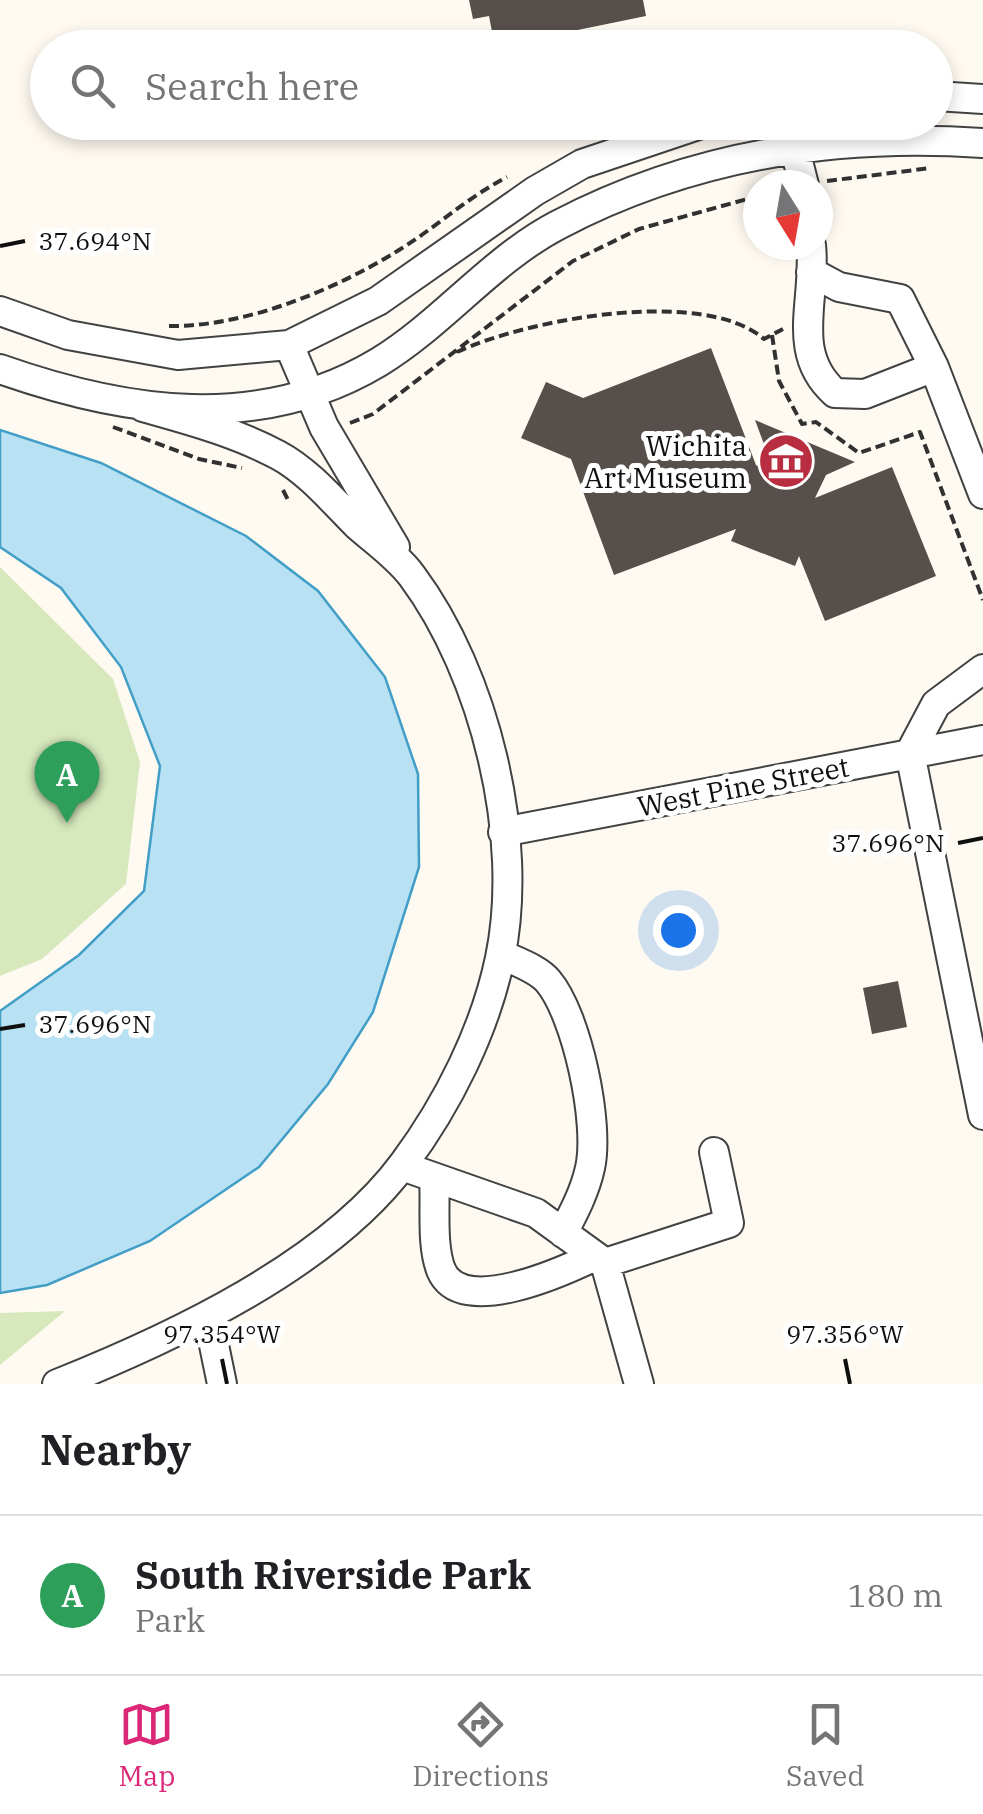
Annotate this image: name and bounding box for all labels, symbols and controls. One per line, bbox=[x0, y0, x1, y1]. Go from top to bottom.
search box bbox=[30, 30, 953, 140]
icon: search bbox=[65, 58, 120, 113]
text: Search here bbox=[145, 61, 359, 110]
north arrow bbox=[743, 170, 833, 260]
text: 37.694°N bbox=[39, 224, 151, 257]
place label: Wichita Art Museum bbox=[584, 427, 747, 496]
museum icon: Wichita Art Museum bbox=[756, 431, 816, 491]
pin: A bbox=[34, 740, 100, 823]
street label: West Pine Street bbox=[634, 747, 852, 825]
text: 37.696°N bbox=[832, 826, 944, 859]
your location bbox=[653, 905, 704, 956]
text: 37.696°N bbox=[39, 1007, 151, 1040]
text: 97.354°W bbox=[163, 1317, 281, 1350]
text: 97.356°W bbox=[786, 1317, 904, 1350]
text: Nearby bbox=[40, 1422, 191, 1477]
text: South Riverside Park bbox=[135, 1550, 531, 1599]
text: A bbox=[61, 1574, 84, 1616]
text: 180 m bbox=[847, 1574, 943, 1616]
text: Park bbox=[135, 1599, 205, 1641]
tab: Map bbox=[119, 1697, 175, 1794]
tab: Directions bbox=[412, 1697, 549, 1794]
tab: Saved bbox=[786, 1697, 864, 1794]

